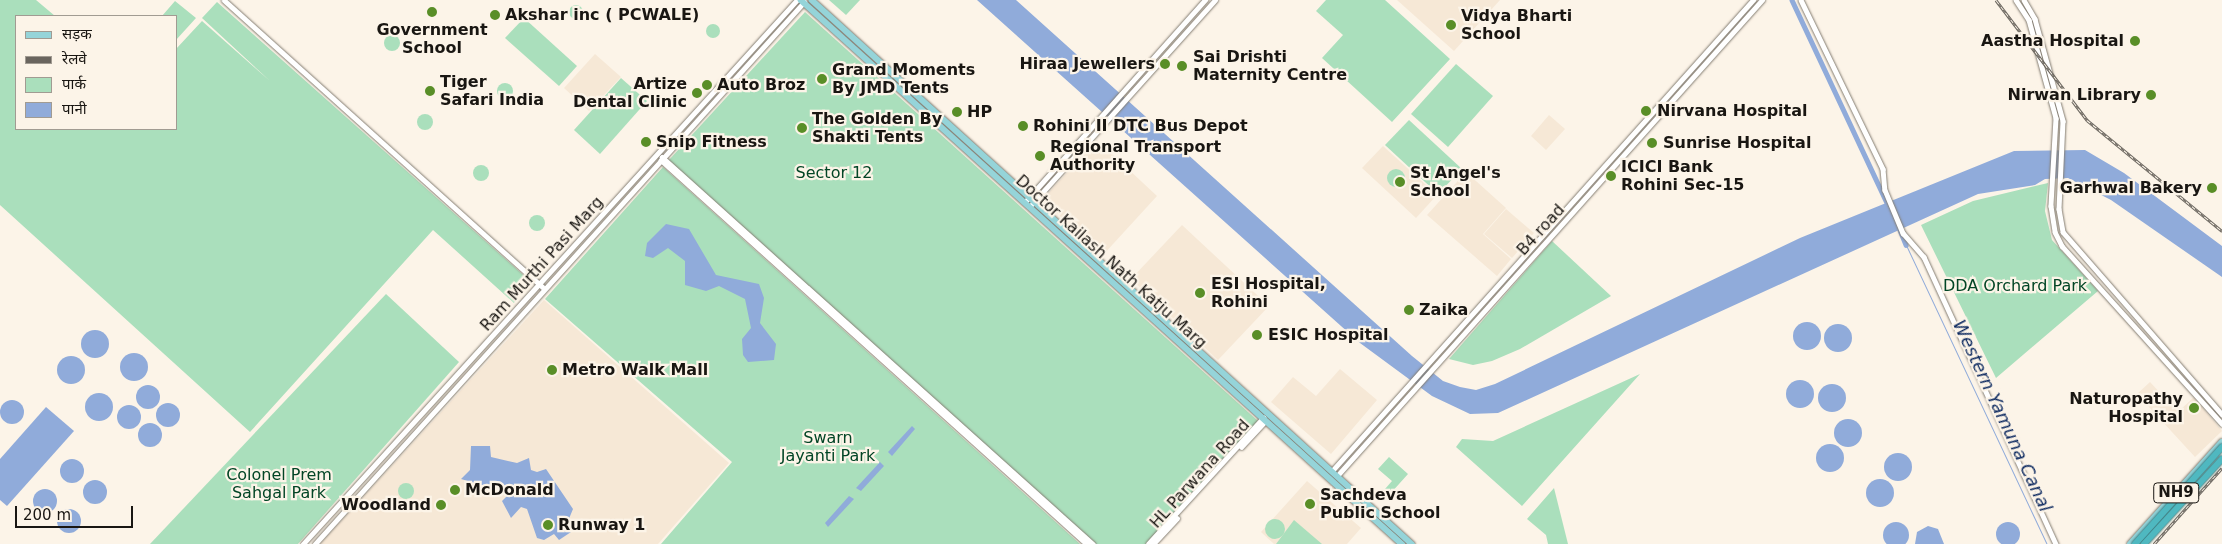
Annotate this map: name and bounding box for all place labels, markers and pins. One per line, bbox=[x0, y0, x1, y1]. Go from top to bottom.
place label: Akshar inc ( PCWALE) bbox=[505, 5, 699, 25]
marker: Government School bbox=[426, 6, 438, 18]
place label: Vidya Bharti School bbox=[1461, 6, 1572, 44]
marker: Akshar inc ( PCWALE) bbox=[489, 9, 501, 21]
marker: Vidya Bharti School bbox=[1445, 19, 1457, 31]
place label: Government School bbox=[376, 20, 488, 58]
place label: Aastha Hospital bbox=[1981, 31, 2124, 51]
marker: Aastha Hospital bbox=[2128, 34, 2142, 48]
place label: Sai Drishti Maternity Centre bbox=[1193, 47, 1347, 85]
place label: Hiraa Jewellers bbox=[1019, 54, 1155, 74]
marker: Hiraa Jewellers bbox=[1159, 58, 1171, 70]
marker: Sai Drishti Maternity Centre bbox=[1175, 59, 1189, 73]
place label: Grand Moments By JMD Tents bbox=[832, 60, 975, 98]
place label: Tiger Safari India bbox=[440, 72, 544, 110]
marker: Grand Moments By JMD Tents bbox=[816, 73, 828, 85]
place label: Artize Dental Clinic bbox=[573, 74, 687, 112]
place label: Auto Broz bbox=[717, 75, 805, 95]
marker: Auto Broz bbox=[701, 79, 713, 91]
marker: Tiger Safari India bbox=[424, 85, 436, 97]
place label: Nirwan Library bbox=[2008, 85, 2141, 105]
marker: Artize Dental Clinic bbox=[691, 87, 703, 99]
marker: Nirwan Library bbox=[2145, 89, 2157, 101]
place label: Nirvana Hospital bbox=[1657, 101, 1808, 121]
place label: HP bbox=[967, 102, 992, 122]
marker: Nirvana Hospital bbox=[1639, 104, 1653, 118]
marker: HP bbox=[951, 106, 963, 118]
place label: The Golden By Shakti Tents bbox=[812, 109, 942, 147]
place label: Rohini II DTC Bus Depot bbox=[1033, 116, 1248, 136]
marker: Rohini II DTC Bus Depot bbox=[1017, 120, 1029, 132]
marker: The Golden By Shakti Tents bbox=[796, 122, 808, 134]
place label: Snip Fitness bbox=[656, 132, 767, 152]
place label: Sunrise Hospital bbox=[1663, 133, 1811, 153]
marker: Snip Fitness bbox=[640, 136, 652, 148]
marker: Sunrise Hospital bbox=[1645, 136, 1659, 150]
place label: Regional Transport Authority bbox=[1050, 137, 1221, 175]
marker: Regional Transport Authority bbox=[1034, 150, 1046, 162]
place label: ICICI Bank Rohini Sec-15 bbox=[1621, 157, 1744, 195]
place label: St Angel's School bbox=[1410, 163, 1501, 201]
marker: ICICI Bank Rohini Sec-15 bbox=[1605, 170, 1617, 182]
marker: St Angel's School bbox=[1394, 176, 1406, 188]
place label: Garhwal Bakery bbox=[2060, 178, 2202, 198]
marker: Garhwal Bakery bbox=[2206, 182, 2218, 194]
place label: ESI Hospital, Rohini bbox=[1211, 274, 1326, 312]
marker: ESI Hospital, Rohini bbox=[1193, 286, 1207, 300]
place label: Zaika bbox=[1419, 300, 1468, 320]
marker: Zaika bbox=[1403, 304, 1415, 316]
place label: ESIC Hospital bbox=[1268, 325, 1388, 345]
marker: ESIC Hospital bbox=[1250, 328, 1264, 342]
place label: Metro Walk Mall bbox=[562, 360, 708, 380]
marker: Metro Walk Mall bbox=[546, 364, 558, 376]
place label: Naturopathy Hospital bbox=[2069, 389, 2183, 427]
marker: Naturopathy Hospital bbox=[2187, 401, 2201, 415]
place label: McDonald bbox=[465, 480, 554, 500]
marker: McDonald bbox=[449, 484, 461, 496]
place label: Sachdeva Public School bbox=[1320, 485, 1440, 523]
place label: Woodland bbox=[341, 495, 431, 515]
marker: Sachdeva Public School bbox=[1304, 498, 1316, 510]
marker: Woodland bbox=[435, 499, 447, 511]
place label: Runway 1 bbox=[558, 515, 645, 535]
marker: Runway 1 bbox=[542, 519, 554, 531]

